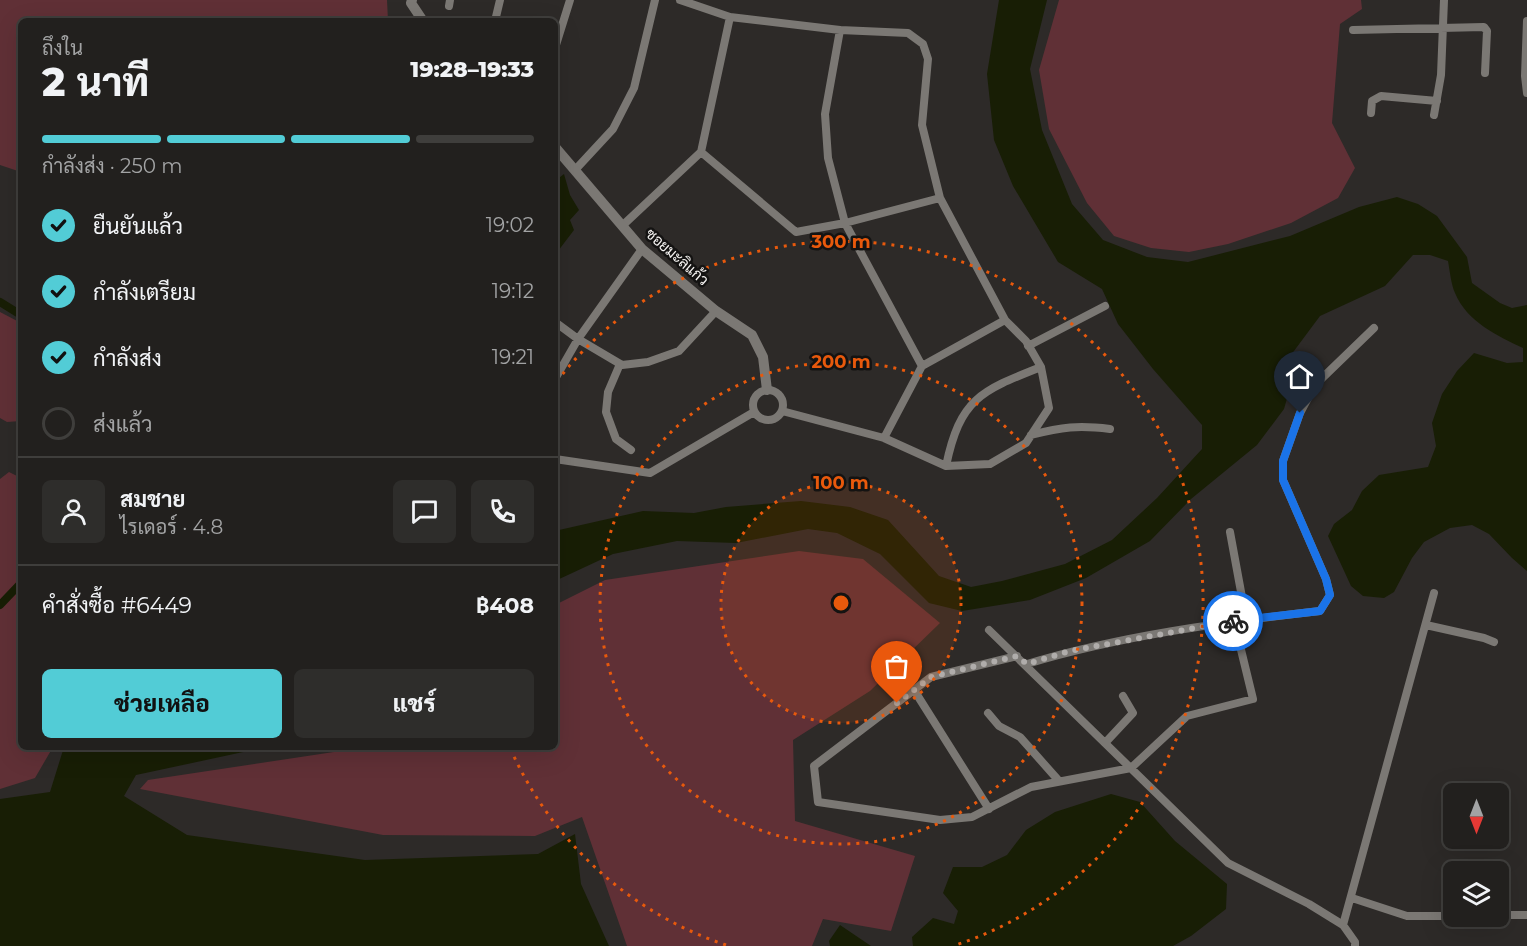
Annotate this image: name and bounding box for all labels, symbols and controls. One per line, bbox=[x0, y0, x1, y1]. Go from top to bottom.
text: ถึงใน bbox=[42, 36, 83, 60]
text: 19:28–19:33 bbox=[410, 56, 534, 83]
text: 2 นาที bbox=[42, 58, 149, 106]
text: กำลังส่ง · 250 m bbox=[42, 154, 182, 178]
icon: check bbox=[42, 209, 75, 242]
text: ยืนยันแล้ว bbox=[93, 213, 183, 240]
text: 19:02 bbox=[486, 213, 534, 237]
street label: ซอยมะลิแก้ว bbox=[642, 224, 713, 289]
text: 300 m bbox=[810, 231, 871, 253]
icon: check bbox=[42, 275, 75, 308]
text: กำลังเตรียม bbox=[93, 279, 196, 306]
text: 19:12 bbox=[492, 279, 534, 303]
icon: check bbox=[42, 341, 75, 374]
text: กำลังส่ง bbox=[93, 345, 162, 372]
text: 19:21 bbox=[492, 345, 534, 369]
text: 200 m bbox=[811, 351, 871, 373]
pin bbox=[1274, 351, 1325, 413]
icon: home bbox=[1283, 360, 1316, 393]
text: ส่งแล้ว bbox=[93, 411, 153, 438]
text: 100 m bbox=[813, 472, 869, 494]
button: person bbox=[42, 480, 105, 543]
button: chat bbox=[393, 480, 456, 543]
button: phone bbox=[471, 480, 534, 543]
text: สมชาย bbox=[120, 486, 186, 513]
text: ไรเดอร์ · 4.8 bbox=[120, 515, 223, 539]
courier bbox=[1203, 591, 1263, 651]
text: คำสั่งซื้อ #6449 bbox=[42, 592, 192, 619]
text: ฿408 bbox=[476, 592, 534, 619]
centre of rings bbox=[831, 593, 851, 613]
icon: bike bbox=[1217, 605, 1250, 638]
pin bbox=[871, 641, 922, 703]
icon: bag bbox=[880, 650, 913, 683]
button: ช่วยเหลือ bbox=[42, 669, 282, 738]
button: แชร์ bbox=[294, 669, 534, 738]
north arrow bbox=[1443, 783, 1509, 849]
map controls bbox=[1443, 783, 1509, 927]
button: layers bbox=[1443, 861, 1509, 927]

